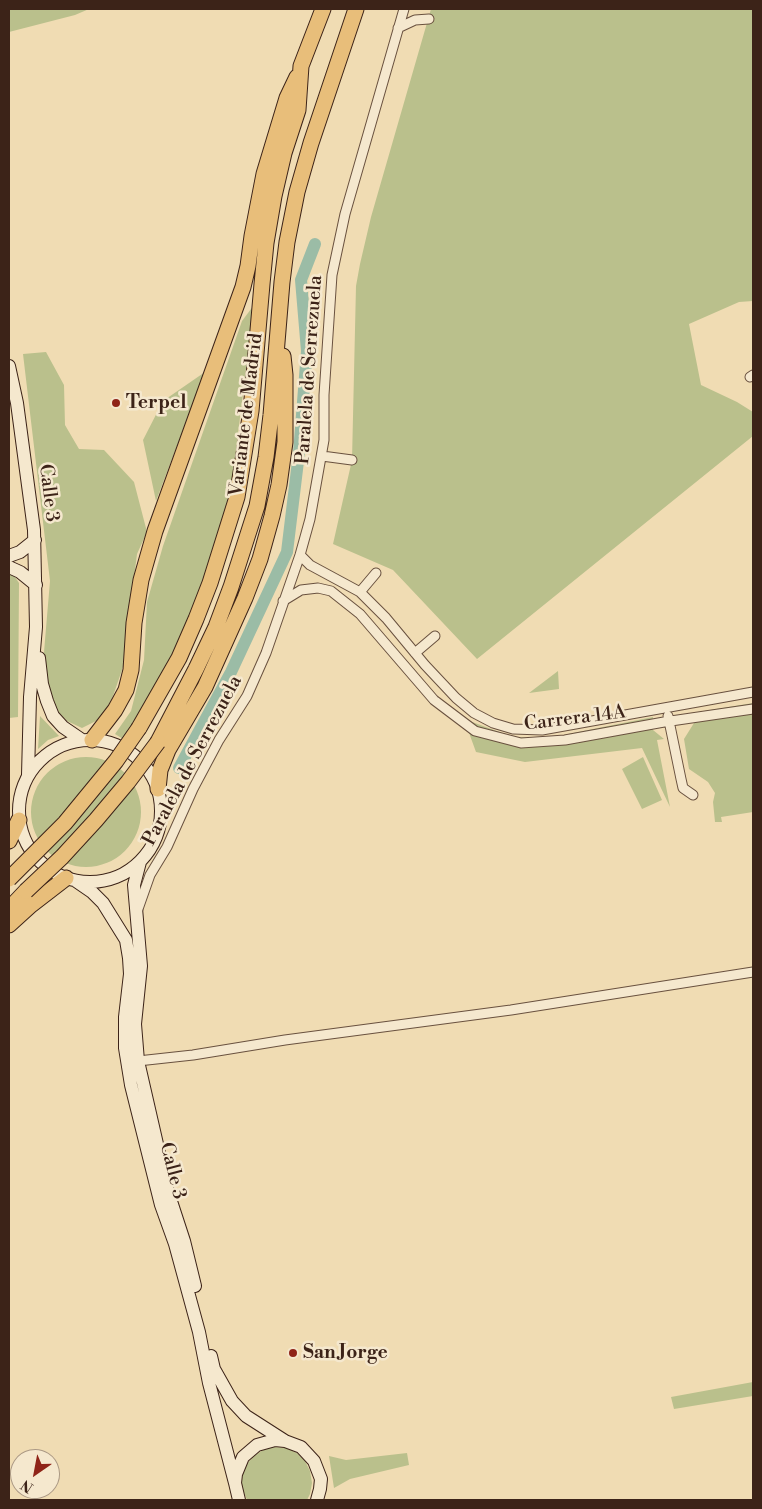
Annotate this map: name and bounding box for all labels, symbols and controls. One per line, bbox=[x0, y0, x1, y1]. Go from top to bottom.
street label: Paralela de Serrezuela bbox=[292, 275, 328, 465]
street label: Variante de Madrid bbox=[226, 332, 268, 498]
place label: Terpel bbox=[126, 392, 186, 414]
marker: Terpel bbox=[110, 397, 122, 409]
street label: Calle 3 bbox=[33, 463, 63, 523]
street label: Paralela de Serrezuela bbox=[138, 672, 248, 850]
street label: Carrera 14A bbox=[523, 701, 627, 737]
street label: Calle 3 bbox=[154, 1140, 190, 1202]
place label: San Jorge bbox=[303, 1342, 388, 1364]
marker: San Jorge bbox=[287, 1347, 299, 1359]
north arrow bbox=[10, 1449, 60, 1499]
text: N bbox=[18, 1475, 37, 1496]

